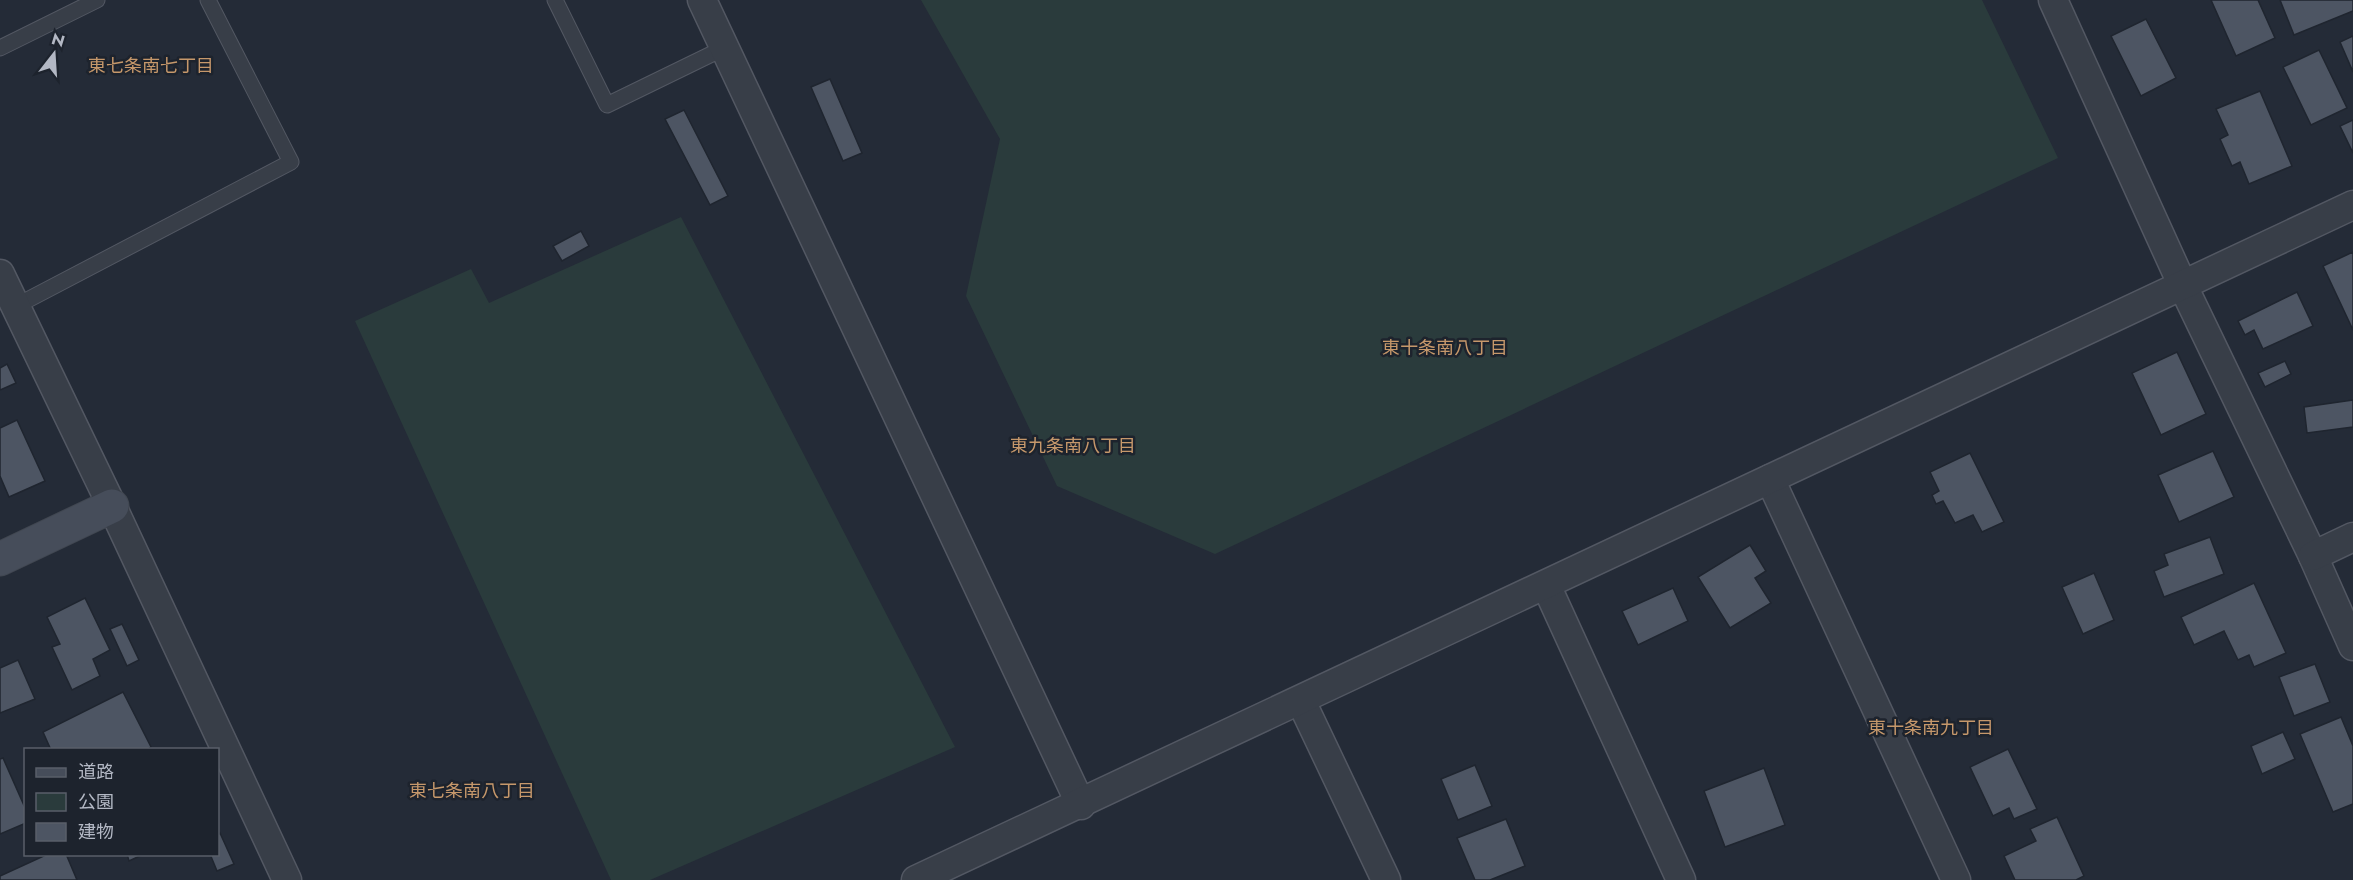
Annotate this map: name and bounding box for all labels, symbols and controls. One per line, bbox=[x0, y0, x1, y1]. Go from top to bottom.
north arrow bbox=[24, 24, 84, 84]
text: N bbox=[49, 27, 68, 53]
district label: 東七条南七丁目 bbox=[88, 53, 214, 79]
district label: 東十条南八丁目 bbox=[1382, 335, 1508, 361]
district label: 東九条南八丁目 bbox=[1010, 433, 1136, 459]
district label: 東十条南九丁目 bbox=[1868, 715, 1994, 741]
legend bbox=[24, 748, 219, 856]
text: 道路 bbox=[78, 759, 114, 785]
district label: 東七条南八丁目 bbox=[409, 778, 535, 804]
text: 公園 bbox=[78, 789, 114, 815]
text: 建物 bbox=[78, 819, 114, 845]

